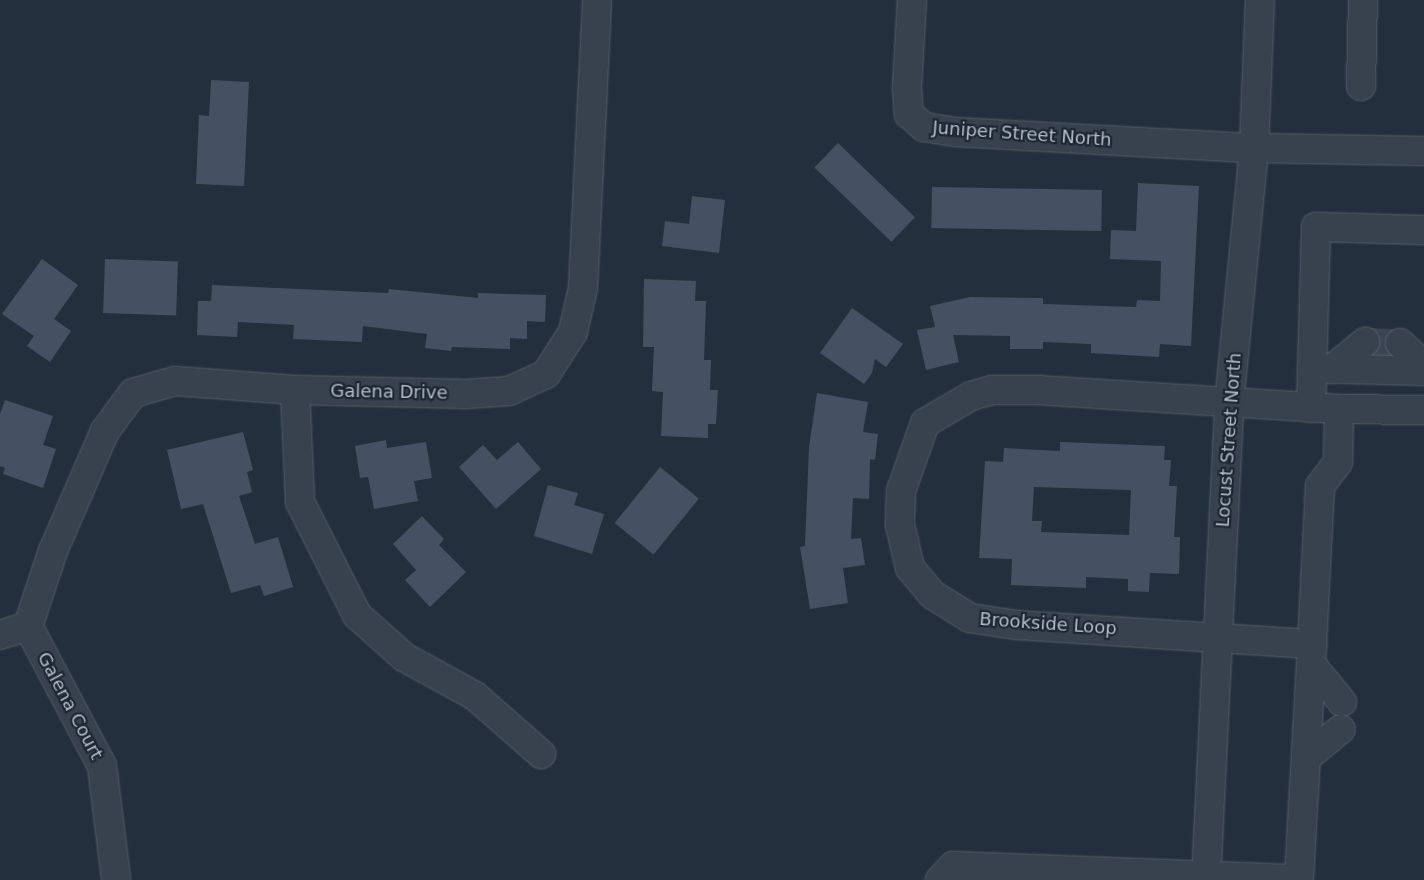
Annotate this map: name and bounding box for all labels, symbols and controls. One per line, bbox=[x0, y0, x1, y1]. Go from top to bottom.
street label: Juniper Street North bbox=[932, 117, 1112, 151]
street label: Locust Street North bbox=[1212, 352, 1246, 528]
street label: Galena Drive bbox=[330, 380, 448, 404]
street label: Brookside Loop bbox=[979, 608, 1117, 640]
street label: Galena Court bbox=[33, 649, 107, 763]

